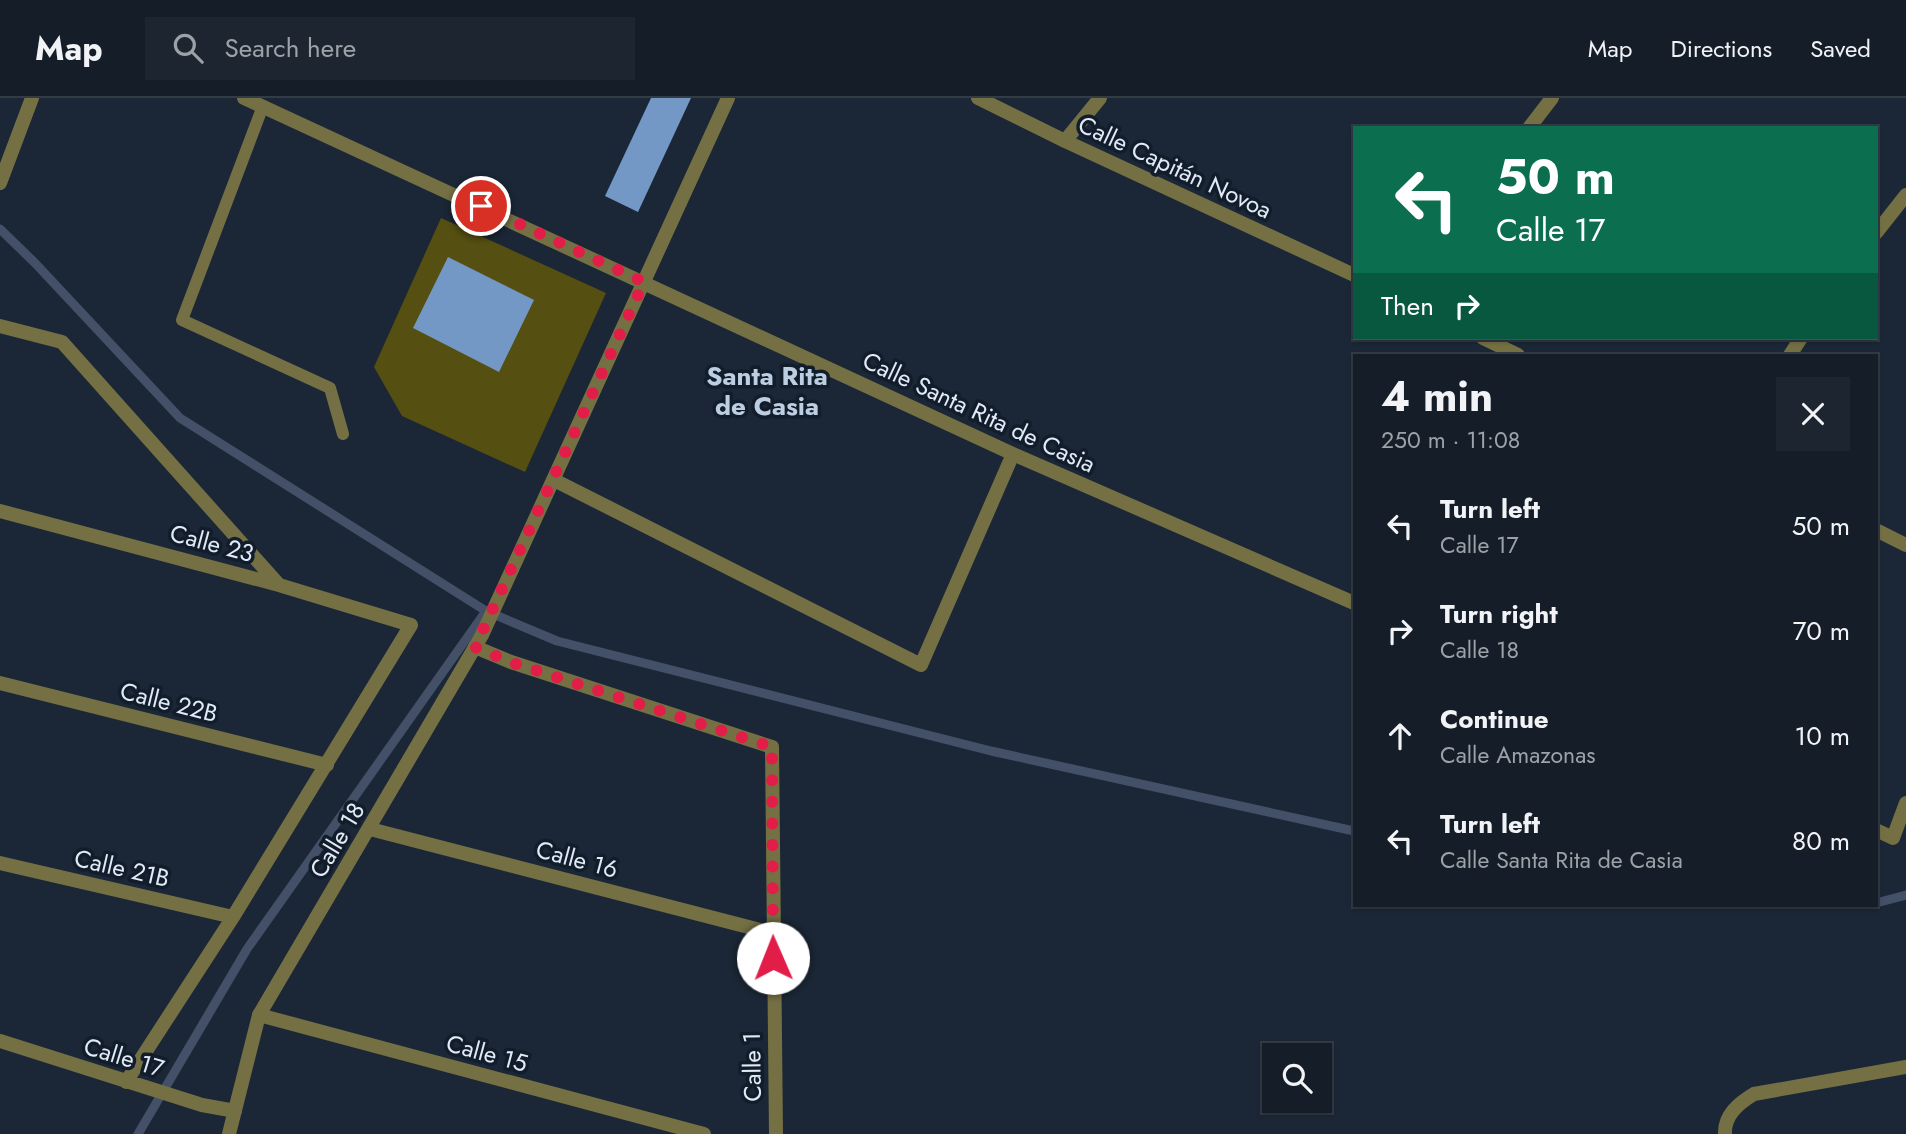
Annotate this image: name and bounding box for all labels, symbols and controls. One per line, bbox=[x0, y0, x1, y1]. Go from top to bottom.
search box bbox=[145, 17, 635, 80]
text: Map bbox=[35, 25, 103, 72]
icon: search bbox=[169, 29, 207, 67]
text: Search here bbox=[225, 29, 356, 67]
text: Map bbox=[1588, 31, 1633, 66]
text: Directions bbox=[1671, 31, 1772, 66]
text: Saved bbox=[1810, 31, 1871, 66]
street label: Calle Capitán Novoa bbox=[1072, 107, 1278, 227]
text: 50 m bbox=[1496, 142, 1615, 212]
icon: left bbox=[1381, 154, 1472, 245]
pin bbox=[451, 176, 511, 236]
icon: arrive bbox=[462, 187, 500, 225]
text: Calle 17 bbox=[1496, 207, 1605, 253]
text: Then bbox=[1381, 287, 1434, 325]
icon: right bbox=[1448, 287, 1486, 325]
street label: Calle Santa Rita de Casia bbox=[857, 343, 1101, 481]
district label: Santa Rita de Casia bbox=[706, 357, 828, 425]
text: 4 min bbox=[1381, 366, 1493, 427]
button: close bbox=[1776, 377, 1850, 451]
text: 250 m · 11:08 bbox=[1381, 423, 1520, 457]
text: Turn left bbox=[1440, 490, 1540, 528]
icon: left bbox=[1381, 507, 1419, 545]
text: 50 m bbox=[1792, 507, 1850, 545]
street label: Calle 23 bbox=[166, 515, 258, 571]
text: Calle 17 bbox=[1440, 528, 1519, 562]
text: Turn right bbox=[1440, 595, 1558, 633]
icon: right bbox=[1381, 612, 1419, 650]
text: 70 m bbox=[1793, 612, 1850, 650]
text: Calle 18 bbox=[1440, 633, 1519, 667]
street label: Calle 22B bbox=[117, 673, 221, 731]
text: Continue bbox=[1440, 700, 1549, 738]
icon: ahead bbox=[1381, 717, 1419, 755]
text: 10 m bbox=[1795, 717, 1850, 755]
text: Calle Amazonas bbox=[1440, 738, 1596, 772]
street label: Calle 18 bbox=[301, 796, 373, 884]
text: Turn left bbox=[1440, 805, 1540, 843]
icon: left bbox=[1381, 822, 1419, 860]
text: 80 m bbox=[1792, 822, 1850, 860]
street label: Calle 16 bbox=[532, 831, 622, 887]
street label: Calle 21B bbox=[71, 840, 173, 896]
text: Calle Santa Rita de Casia bbox=[1440, 843, 1683, 877]
position arrow bbox=[736, 921, 810, 995]
street label: Calle 15 bbox=[442, 1025, 532, 1081]
street label: Calle 17 bbox=[80, 1028, 169, 1086]
street label: Calle 1 bbox=[734, 1032, 770, 1102]
map controls bbox=[1262, 1043, 1332, 1113]
button: search bbox=[1262, 1043, 1332, 1113]

